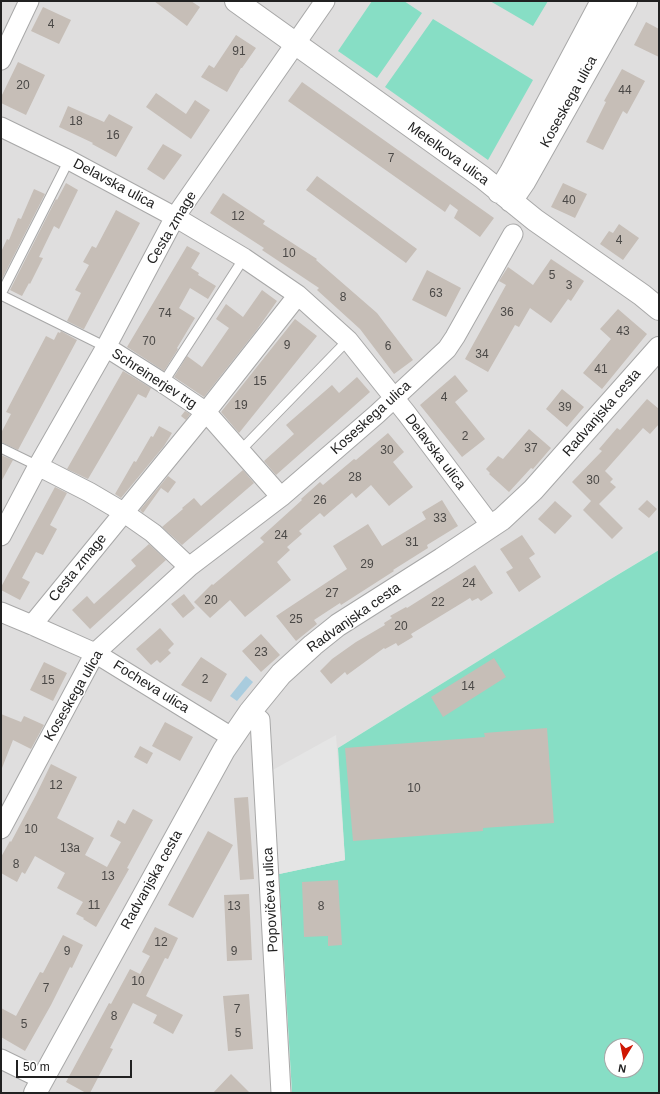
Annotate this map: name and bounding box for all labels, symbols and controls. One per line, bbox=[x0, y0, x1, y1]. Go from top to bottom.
house number: 4 bbox=[48, 18, 54, 32]
house number: 91 bbox=[232, 45, 246, 59]
street label: Koseskega ulica bbox=[537, 53, 601, 151]
house number: 20 bbox=[16, 79, 30, 93]
house number: 44 bbox=[618, 84, 632, 98]
house number: 18 bbox=[69, 115, 83, 129]
street label: Metelkova ulica bbox=[404, 119, 492, 189]
house number: 16 bbox=[106, 129, 120, 143]
house number: 7 bbox=[388, 152, 394, 166]
street label: Delavska ulica bbox=[70, 155, 158, 213]
street label: Cesta zmage bbox=[144, 188, 200, 268]
house number: 40 bbox=[562, 194, 576, 208]
house number: 12 bbox=[231, 210, 245, 224]
house number: 4 bbox=[616, 234, 622, 248]
house number: 10 bbox=[282, 247, 296, 261]
house number: 5 bbox=[549, 269, 555, 283]
house number: 3 bbox=[566, 279, 572, 293]
house number: 63 bbox=[429, 287, 443, 301]
house number: 8 bbox=[340, 291, 346, 305]
house number: 36 bbox=[500, 306, 514, 320]
house number: 74 bbox=[158, 307, 172, 321]
house number: 43 bbox=[616, 325, 630, 339]
house number: 70 bbox=[142, 335, 156, 349]
house number: 9 bbox=[284, 339, 290, 353]
house number: 6 bbox=[385, 340, 391, 354]
street label: Schreinerjev trg bbox=[108, 345, 200, 413]
house number: 34 bbox=[475, 348, 489, 362]
house number: 41 bbox=[594, 363, 608, 377]
street label: Radvanjska cesta bbox=[559, 366, 645, 460]
house number: 15 bbox=[253, 375, 267, 389]
street label: Koseskega ulica bbox=[327, 378, 415, 458]
house number: 4 bbox=[441, 391, 447, 405]
house number: 19 bbox=[234, 399, 248, 413]
house number: 39 bbox=[558, 401, 572, 415]
street label: Delavska ulica bbox=[401, 411, 469, 493]
house number: 2 bbox=[462, 430, 468, 444]
house number: 37 bbox=[524, 442, 538, 456]
house number: 30 bbox=[380, 444, 394, 458]
house number: 28 bbox=[348, 471, 362, 485]
house number: 30 bbox=[586, 474, 600, 488]
house number: 26 bbox=[313, 494, 327, 508]
house number: 33 bbox=[433, 512, 447, 526]
house number: 24 bbox=[274, 529, 288, 543]
street label: Cesta zmage bbox=[46, 531, 110, 605]
house number: 31 bbox=[405, 536, 419, 550]
house number: 29 bbox=[360, 558, 374, 572]
house number: 24 bbox=[462, 577, 476, 591]
street label: Radvanjska cesta bbox=[304, 579, 404, 657]
house number: 27 bbox=[325, 587, 339, 601]
house number: 20 bbox=[204, 594, 218, 608]
house number: 22 bbox=[431, 596, 445, 610]
house number: 25 bbox=[289, 613, 303, 627]
house number: 20 bbox=[394, 620, 408, 634]
house number: 23 bbox=[254, 646, 268, 660]
street label: Koseskega ulica bbox=[41, 648, 107, 744]
street label: Focheva ulica bbox=[110, 657, 192, 717]
house number: 2 bbox=[202, 673, 208, 687]
house number: 15 bbox=[41, 674, 55, 688]
house number: 14 bbox=[461, 680, 475, 694]
house number: 12 bbox=[49, 779, 63, 793]
house number: 10 bbox=[407, 782, 421, 796]
house number: 10 bbox=[24, 823, 38, 837]
street label: Radvanjska cesta bbox=[118, 828, 186, 932]
house number: 13a bbox=[60, 842, 80, 856]
street label: Popovičeva ulica bbox=[260, 847, 282, 953]
house number: 8 bbox=[13, 858, 19, 872]
house number: 13 bbox=[101, 870, 115, 884]
house number: 11 bbox=[88, 899, 100, 913]
house number: 13 bbox=[227, 900, 241, 914]
house number: 8 bbox=[318, 900, 324, 914]
house number: 12 bbox=[154, 936, 168, 950]
house number: 9 bbox=[64, 945, 70, 959]
house number: 9 bbox=[231, 945, 237, 959]
house number: 10 bbox=[131, 975, 145, 989]
house number: 7 bbox=[43, 982, 49, 996]
house number: 7 bbox=[234, 1003, 240, 1017]
house number: 8 bbox=[111, 1010, 117, 1024]
house number: 5 bbox=[21, 1018, 27, 1032]
house number: 5 bbox=[235, 1027, 241, 1041]
north arrow bbox=[604, 1038, 644, 1078]
scale bar bbox=[18, 1052, 134, 1078]
text: 50 m bbox=[23, 1060, 50, 1074]
text: N bbox=[617, 1062, 627, 1075]

